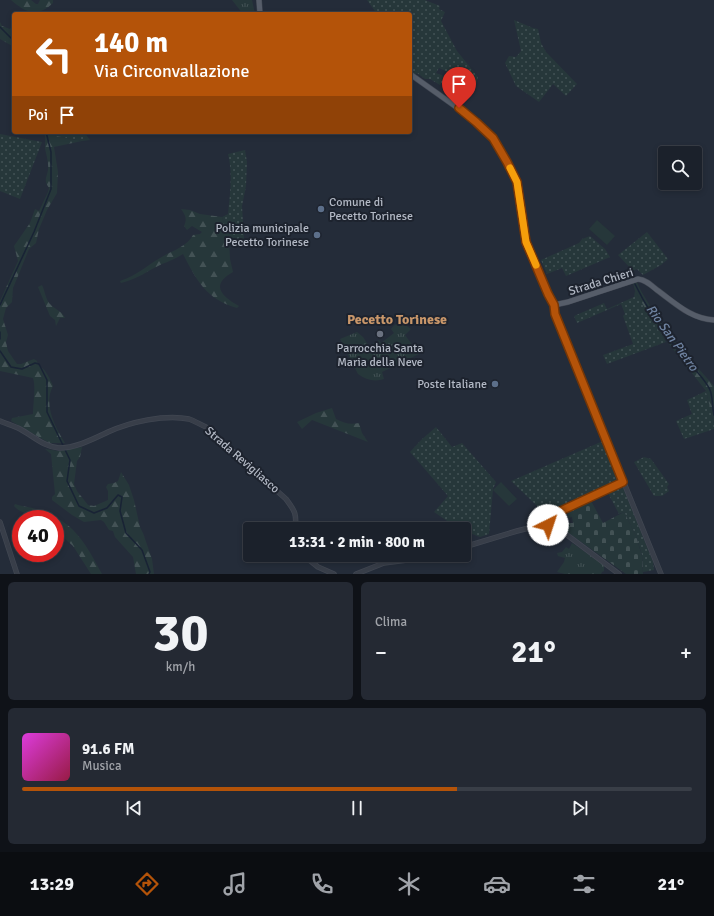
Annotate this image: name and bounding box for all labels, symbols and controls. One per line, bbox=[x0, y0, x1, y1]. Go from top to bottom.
text: 140 m bbox=[94, 26, 168, 60]
icon: left bbox=[28, 28, 80, 80]
text: Via Circonvallazione bbox=[94, 60, 250, 82]
pin bbox=[442, 67, 476, 108]
icon: arrive bbox=[448, 73, 470, 95]
icon: arrive bbox=[56, 104, 78, 126]
text: Poi bbox=[28, 106, 48, 124]
map controls bbox=[658, 146, 702, 190]
button: search bbox=[658, 146, 702, 190]
place label: Comune di Pecetto Torinese bbox=[329, 195, 413, 224]
marker: Comune di Pecetto Torinese bbox=[316, 204, 326, 214]
place label: Polizia municipale Pecetto Torinese bbox=[215, 221, 309, 250]
marker: Polizia municipale Pecetto Torinese bbox=[312, 230, 322, 240]
street label: Strada Chieri bbox=[567, 265, 635, 299]
water label: Rio San Pietro bbox=[643, 302, 702, 375]
district label: Pecetto Torinese bbox=[347, 311, 447, 328]
marker: Parrocchia Santa Maria della Neve bbox=[375, 329, 385, 339]
place label: Parrocchia Santa Maria della Neve bbox=[337, 341, 423, 370]
place label: Poste Italiane bbox=[417, 377, 487, 392]
marker: Poste Italiane bbox=[490, 379, 500, 389]
street label: Strada Revigliasco bbox=[202, 423, 282, 497]
position arrow bbox=[527, 504, 569, 546]
speed limit sign: 40 bbox=[12, 510, 64, 562]
text: 13:31 · 2 min · 800 m bbox=[289, 533, 425, 551]
text: 30 bbox=[152, 601, 209, 665]
text: Clima bbox=[375, 614, 407, 630]
text: 21° bbox=[511, 634, 556, 671]
text: − bbox=[375, 639, 387, 666]
text: + bbox=[680, 639, 692, 666]
text: km/h bbox=[166, 659, 195, 675]
text: 91.6 FM bbox=[82, 740, 134, 758]
text: Musica bbox=[82, 758, 122, 774]
icon: previous bbox=[123, 797, 145, 819]
icon: pause bbox=[346, 797, 368, 819]
icon: next bbox=[569, 797, 591, 819]
icon: directions bbox=[133, 870, 161, 898]
icon: music bbox=[221, 870, 249, 898]
icon: phone bbox=[308, 870, 336, 898]
icon: climate bbox=[395, 870, 423, 898]
icon: car bbox=[483, 870, 511, 898]
icon: filters bbox=[570, 870, 598, 898]
text: 13:29 bbox=[30, 873, 74, 895]
text: 21° bbox=[658, 873, 684, 895]

